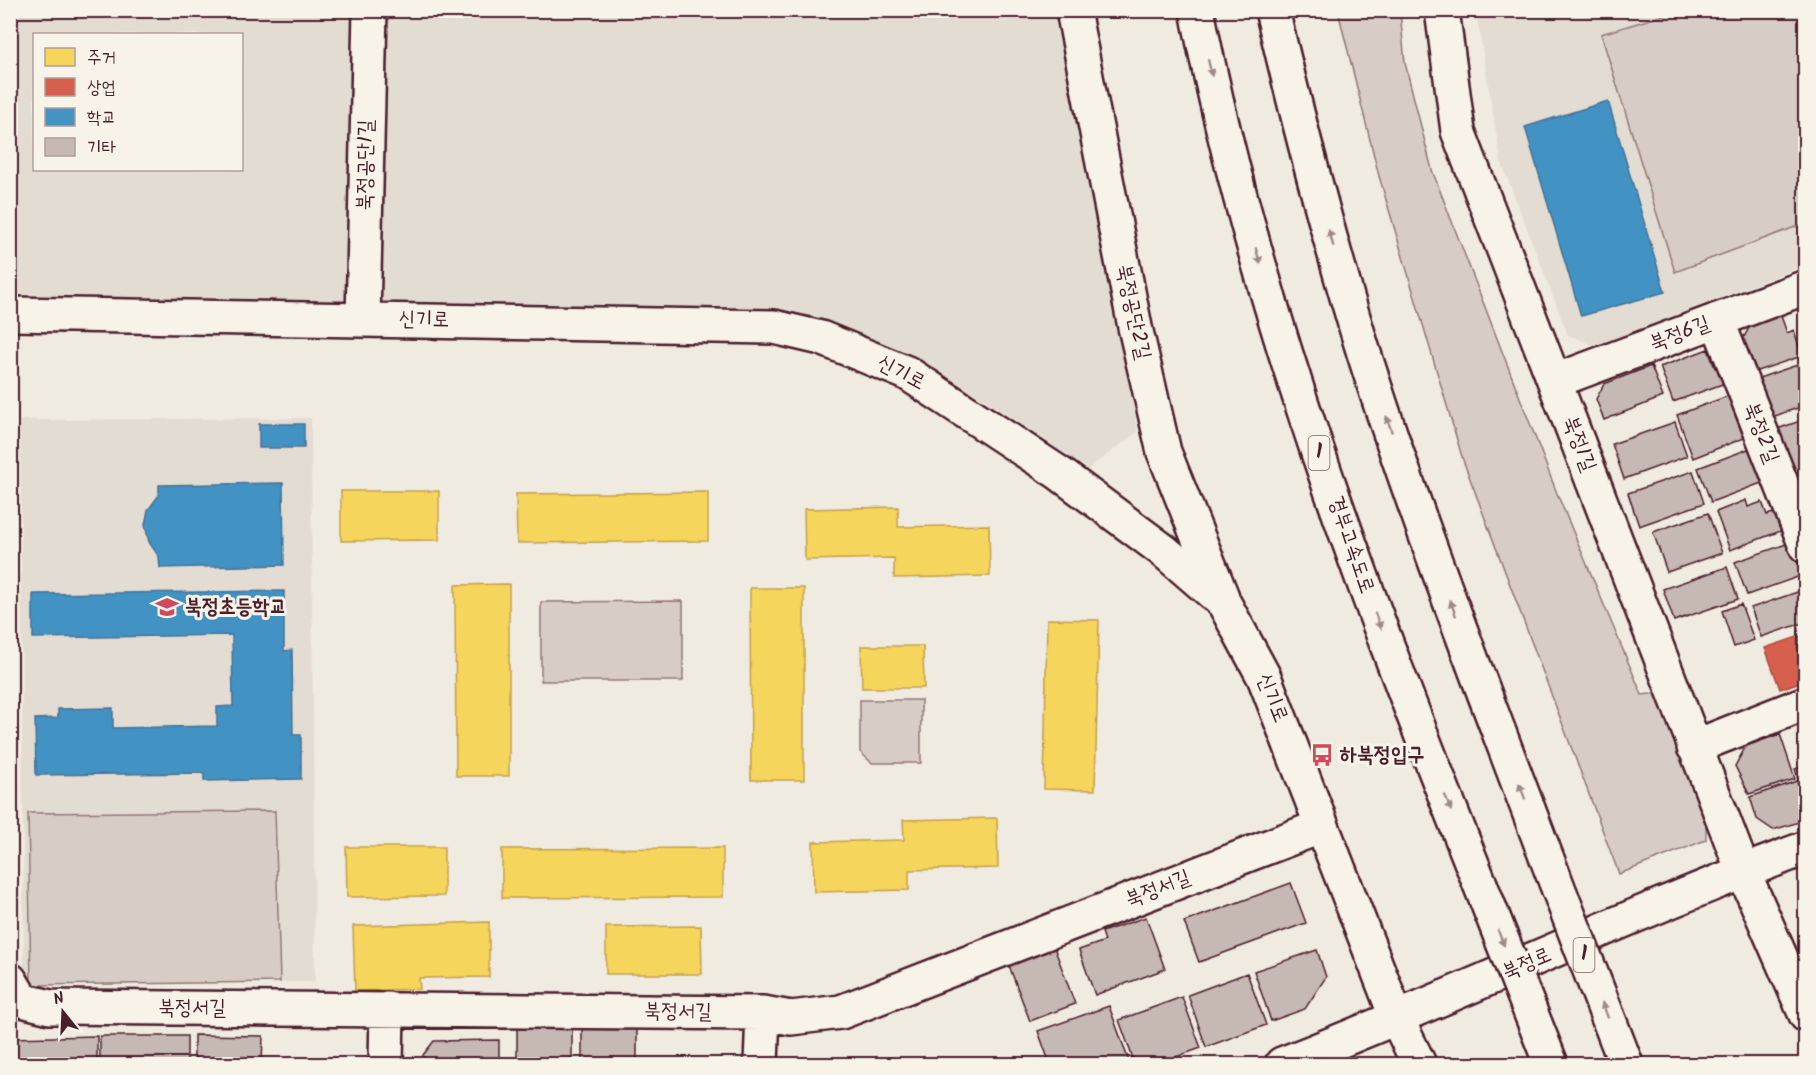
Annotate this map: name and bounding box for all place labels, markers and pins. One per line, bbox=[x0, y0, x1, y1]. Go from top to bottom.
place label: 북정초등학교 bbox=[185, 591, 286, 624]
school or university icon: 북정초등학교 bbox=[154, 594, 180, 620]
place label: 하북정입구 bbox=[1339, 739, 1425, 772]
bus stop icon: 하북정입구 bbox=[1309, 742, 1335, 768]

